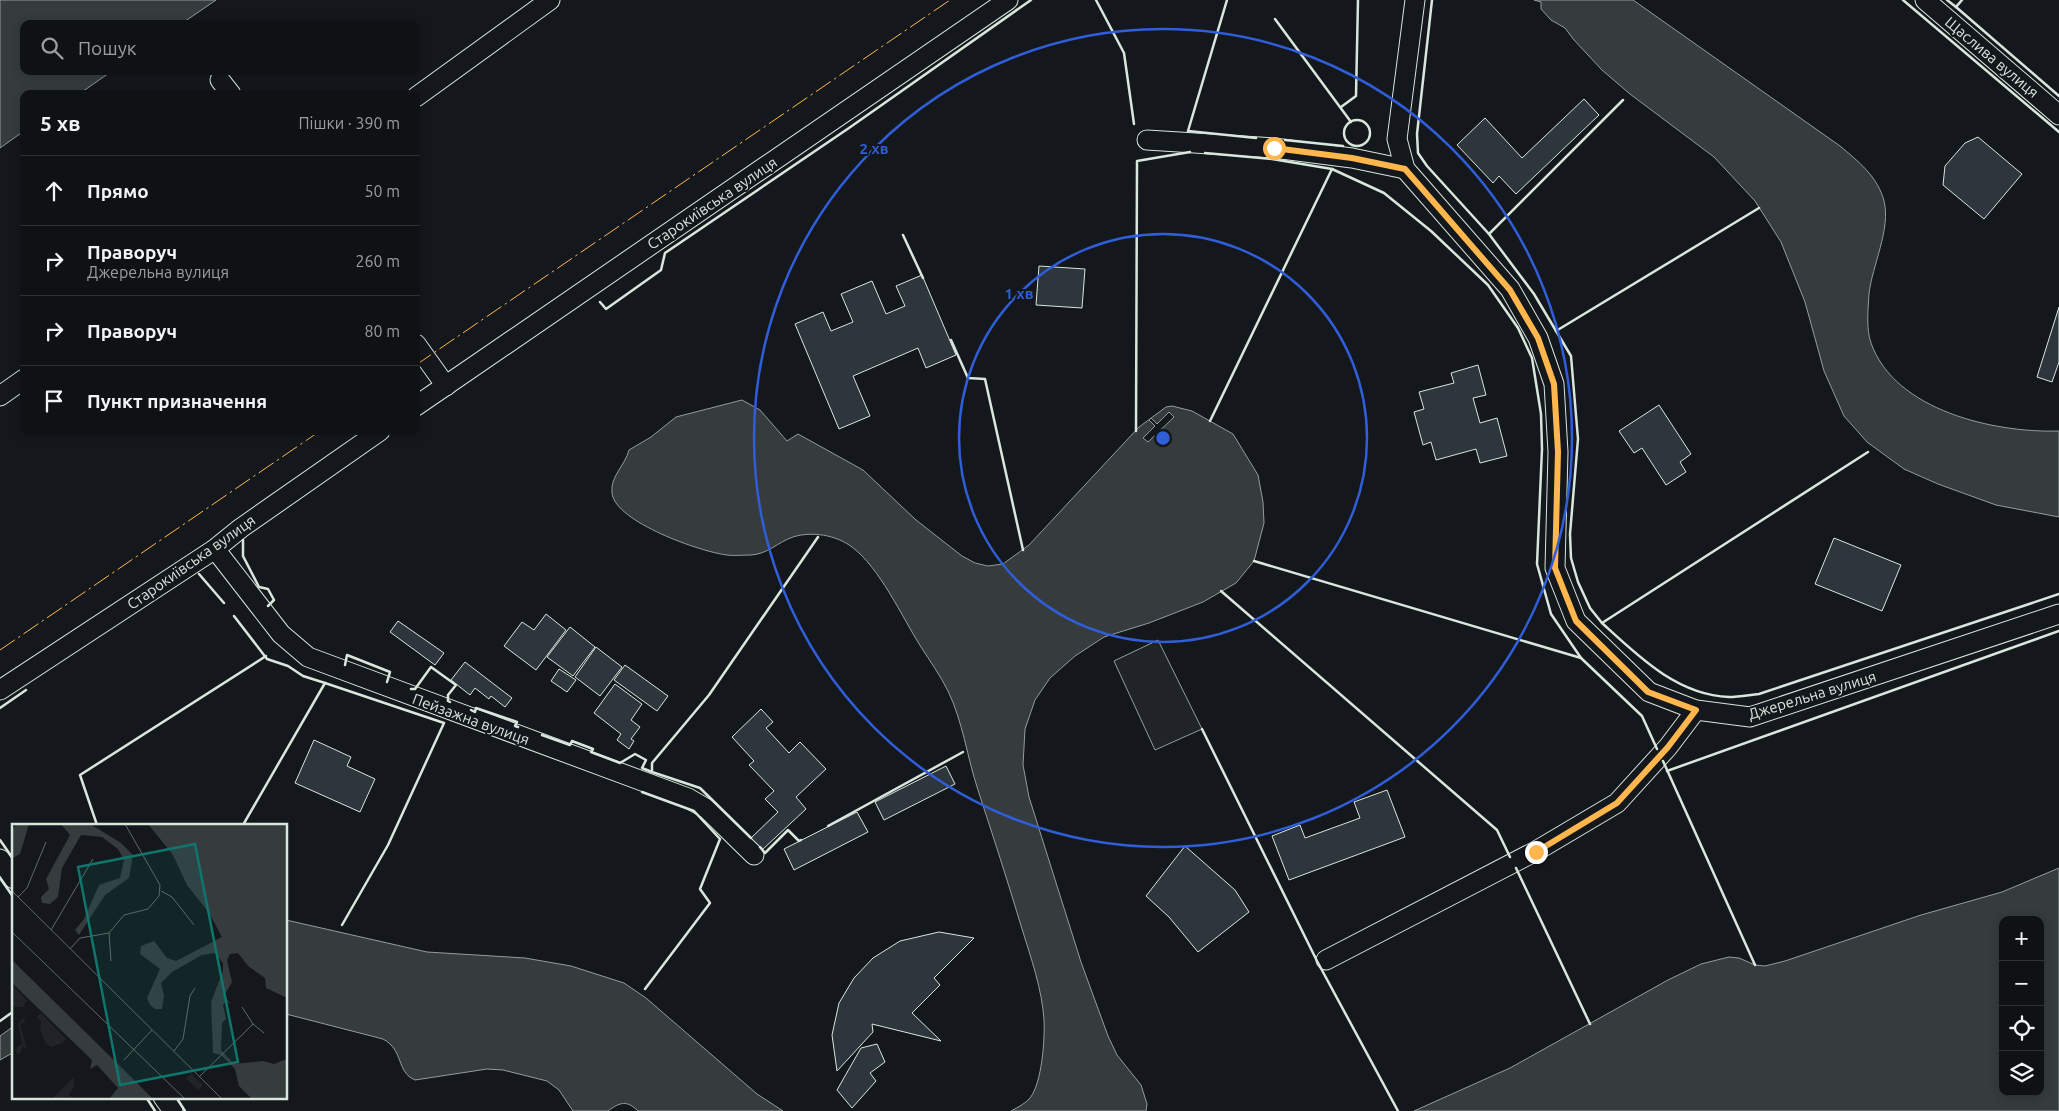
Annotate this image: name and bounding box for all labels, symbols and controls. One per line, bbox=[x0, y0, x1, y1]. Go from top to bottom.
street label: Щаслива вулиця bbox=[1942, 13, 2042, 101]
search box bbox=[20, 20, 420, 75]
icon: search bbox=[38, 34, 66, 62]
text: Пошук bbox=[78, 37, 137, 59]
text: 5 хв bbox=[40, 111, 81, 135]
text: Пішки · 390 m bbox=[299, 114, 400, 132]
route start bbox=[1263, 137, 1286, 160]
text: 2 хв bbox=[860, 140, 889, 157]
street label: Старокиївська вулиця bbox=[644, 153, 780, 253]
icon: ahead bbox=[40, 177, 68, 205]
text: Прямо bbox=[87, 180, 149, 202]
text: 50 m bbox=[364, 182, 400, 200]
text: Праворуч bbox=[87, 241, 177, 263]
icon: right bbox=[40, 247, 68, 275]
text: 260 m bbox=[355, 252, 400, 270]
text: Джерельна вулиця bbox=[87, 263, 229, 281]
text: 1 хв bbox=[1005, 285, 1034, 302]
icon: right bbox=[40, 317, 68, 345]
text: Праворуч bbox=[87, 320, 177, 342]
text: 80 m bbox=[364, 322, 400, 340]
icon: arrive bbox=[40, 387, 68, 415]
text: Пункт призначення bbox=[87, 390, 267, 412]
centre of rings bbox=[1154, 429, 1172, 447]
street label: Старокиївська вулиця bbox=[124, 511, 258, 613]
street label: Джерельна вулиця bbox=[1746, 667, 1878, 723]
street label: Пейзажна вулиця bbox=[410, 690, 532, 748]
inset map bbox=[12, 824, 288, 1098]
route end bbox=[1525, 841, 1548, 864]
map controls bbox=[1999, 916, 2044, 1096]
button: + bbox=[1999, 916, 2044, 961]
button: − bbox=[1999, 961, 2044, 1006]
button: locate bbox=[1999, 1006, 2044, 1051]
button: layers bbox=[1999, 1051, 2044, 1096]

